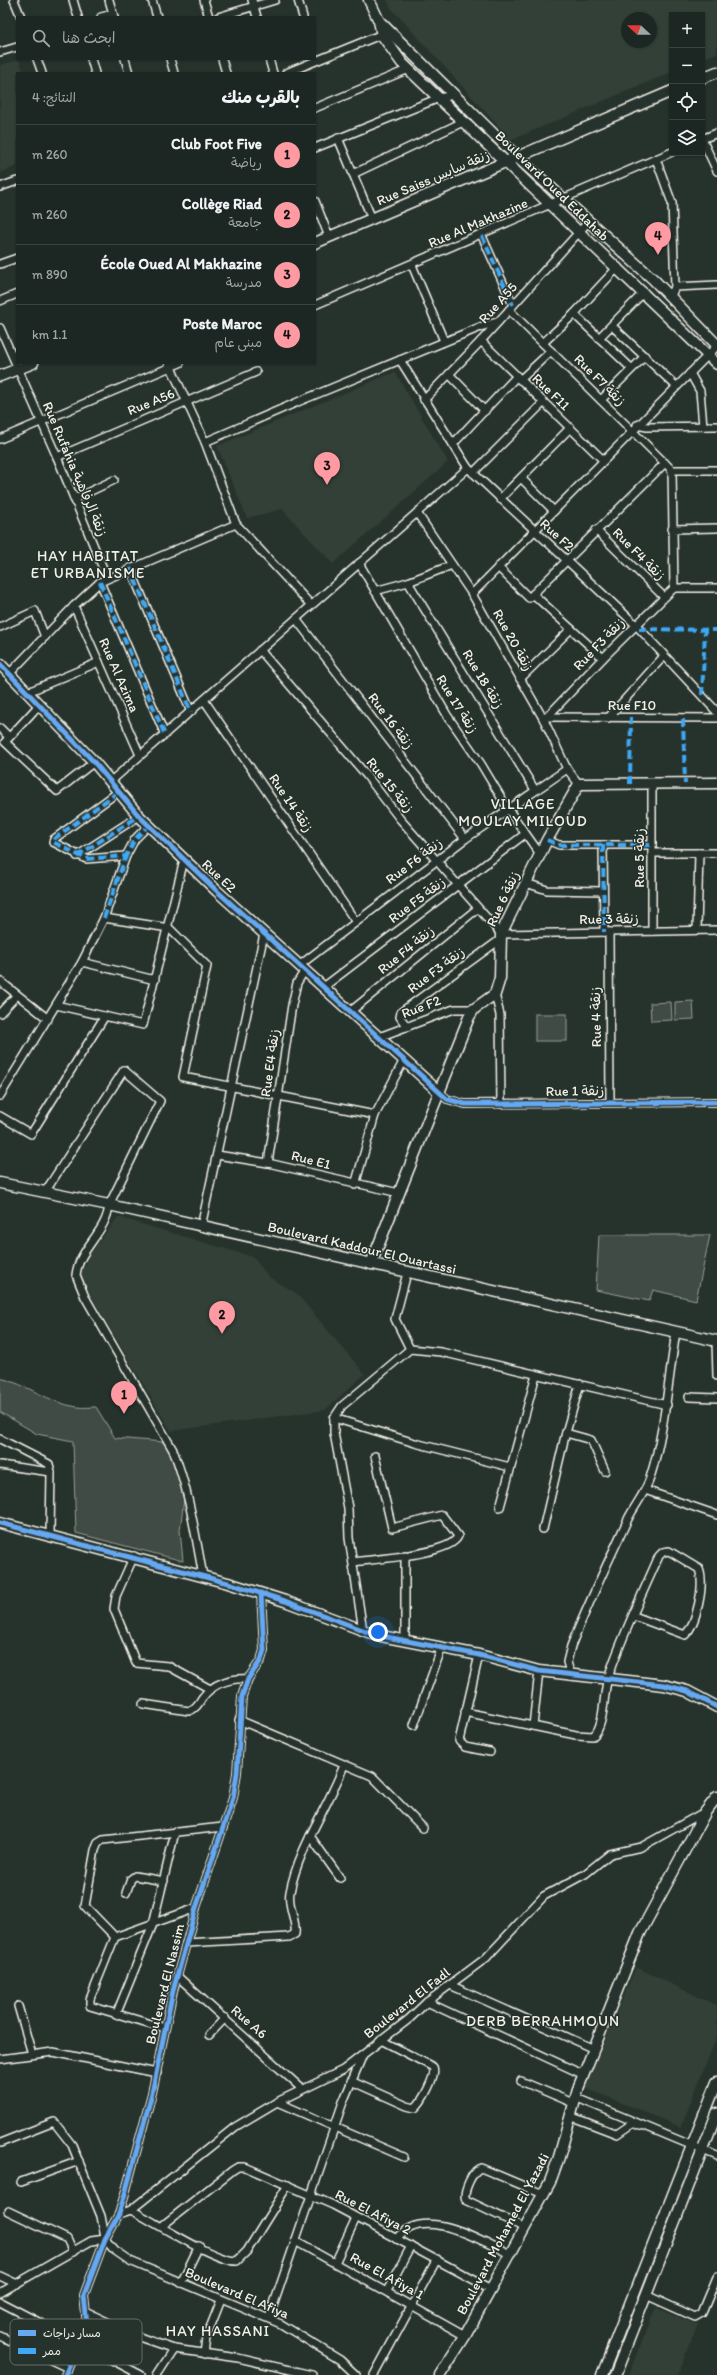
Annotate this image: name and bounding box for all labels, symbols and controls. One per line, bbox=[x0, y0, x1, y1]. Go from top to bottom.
north arrow bbox=[621, 12, 657, 48]
map controls bbox=[669, 12, 705, 156]
button: + bbox=[669, 12, 705, 48]
search box bbox=[16, 16, 316, 60]
icon: search bbox=[30, 27, 52, 49]
text: ابحث هنا bbox=[62, 29, 116, 47]
button: − bbox=[669, 48, 705, 84]
button: locate bbox=[669, 84, 705, 120]
text: بالقرب منك bbox=[222, 87, 300, 107]
text: النتائج: 4 bbox=[32, 90, 76, 105]
button: layers bbox=[669, 120, 705, 156]
street label: Boulevard Oued Eddahab bbox=[491, 127, 613, 245]
text: Club Foot Five bbox=[171, 135, 262, 153]
street label: Rue Saiss زنقة سايس bbox=[374, 146, 492, 210]
text: 260 m bbox=[32, 147, 68, 162]
text: 1 bbox=[284, 147, 290, 162]
text: رياضة bbox=[231, 155, 262, 170]
street label: Rue Al Makhazine bbox=[426, 194, 531, 252]
text: Collège Riad bbox=[182, 195, 262, 213]
text: 260 m bbox=[32, 207, 68, 222]
text: 2 bbox=[284, 207, 290, 222]
text: جامعة bbox=[228, 215, 262, 230]
pin: 4 bbox=[645, 222, 671, 255]
text: École Oued Al Makhazine bbox=[101, 255, 262, 273]
text: 890 m bbox=[32, 267, 68, 282]
text: 3 bbox=[283, 267, 291, 282]
text: مدرسة bbox=[226, 275, 262, 290]
street label: Rue A55 bbox=[475, 279, 521, 327]
text: Poste Maroc bbox=[183, 315, 262, 333]
text: 1.1 km bbox=[32, 327, 67, 342]
text: 4 bbox=[283, 327, 291, 342]
text: مبنى عام bbox=[215, 335, 262, 350]
street label: Rue F7 زنقة bbox=[571, 351, 629, 409]
street label: Rue F11 bbox=[528, 370, 574, 415]
street label: Rue A56 bbox=[125, 385, 177, 419]
street label: Rue Rufahia زنقة الرفاهية bbox=[39, 399, 111, 539]
pin: 3 bbox=[314, 452, 340, 485]
street label: Rue F2 bbox=[536, 515, 578, 555]
street label: Rue F4 زنقة bbox=[609, 524, 669, 584]
district label: HAY HABITAT ET URBANISME bbox=[31, 547, 145, 582]
street label: Rue 20 زنقة bbox=[489, 606, 537, 674]
street label: Rue F3 زنقة bbox=[570, 614, 628, 674]
street label: Rue Al Azima bbox=[95, 635, 143, 715]
street label: Rue 18 زنقة bbox=[459, 646, 507, 712]
street label: Rue 17 زنقة bbox=[432, 672, 482, 736]
street label: Rue 16 زنقة bbox=[364, 690, 418, 752]
street label: Rue F10 bbox=[608, 697, 656, 714]
street label: Rue 15 زنقة bbox=[363, 754, 417, 816]
street label: Rue 14 زنقة bbox=[265, 770, 317, 836]
district label: VILLAGE MOULAY MILOUD bbox=[458, 795, 588, 830]
street label: Rue 5 زنقة bbox=[631, 828, 648, 888]
street label: Rue F6 زنقة bbox=[382, 834, 446, 888]
street label: Rue E2 bbox=[198, 856, 240, 897]
street label: Rue 6 زنقة bbox=[483, 868, 523, 930]
street label: Rue F5 زنقة bbox=[385, 873, 449, 927]
street label: Rue 3 زنقة bbox=[579, 910, 639, 928]
street label: Rue F4 زنقة bbox=[374, 922, 438, 978]
street label: Rue F3 زنقة bbox=[404, 943, 468, 997]
street label: Rue 4 زنقة bbox=[587, 987, 605, 1047]
street label: Rue F2 bbox=[399, 992, 444, 1022]
street label: Rue E4 زنقة bbox=[257, 1028, 283, 1098]
street label: Rue 1 زنقة bbox=[546, 1082, 604, 1100]
street label: Rue E1 bbox=[289, 1147, 333, 1173]
street label: Boulevard Kaddour El Ouartassi bbox=[266, 1218, 458, 1278]
pin: 2 bbox=[209, 1301, 235, 1334]
pin: 1 bbox=[111, 1381, 137, 1414]
your location bbox=[368, 1622, 388, 1642]
street label: Boulevard El Nassim bbox=[142, 1921, 188, 2046]
street label: Boulevard El Fadl bbox=[360, 1964, 454, 2042]
street label: Rue A6 bbox=[227, 2002, 271, 2042]
district label: DERB BERRAHMOUN bbox=[466, 2012, 620, 2030]
street label: Boulevard Mohamed El Yazadi bbox=[453, 2150, 553, 2318]
street label: Rue El Afiya 2 bbox=[332, 2186, 414, 2239]
street label: Rue El Afiya 1 bbox=[347, 2249, 428, 2304]
street label: Boulevard El Afiya bbox=[182, 2263, 292, 2323]
legend bbox=[10, 2319, 142, 2365]
district label: HAY HASSANI bbox=[166, 2322, 270, 2340]
text: مسار دراجات bbox=[43, 2327, 101, 2340]
text: ممر bbox=[42, 2345, 61, 2358]

